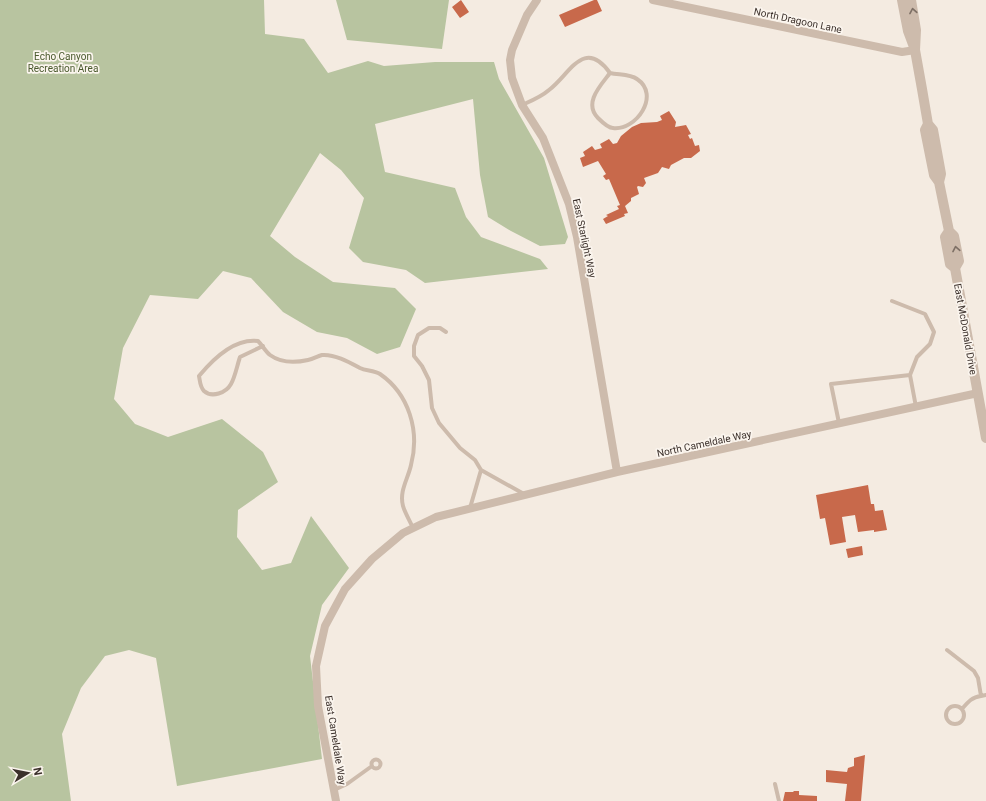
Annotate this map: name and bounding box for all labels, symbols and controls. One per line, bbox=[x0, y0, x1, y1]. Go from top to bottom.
street label: North Dragoon Lane bbox=[753, 6, 843, 35]
one-way arrow bbox=[909, 8, 918, 14]
park label: Echo Canyon Recreation Area bbox=[28, 51, 98, 74]
street label: East Starlight Way bbox=[571, 198, 598, 279]
one-way arrow bbox=[952, 246, 961, 252]
street label: East McDonald Drive bbox=[952, 283, 979, 375]
street label: North Cameldale Way bbox=[656, 428, 753, 459]
street label: East Cameldale Way bbox=[323, 694, 348, 786]
north arrow bbox=[8, 753, 48, 793]
text: N bbox=[30, 766, 44, 777]

